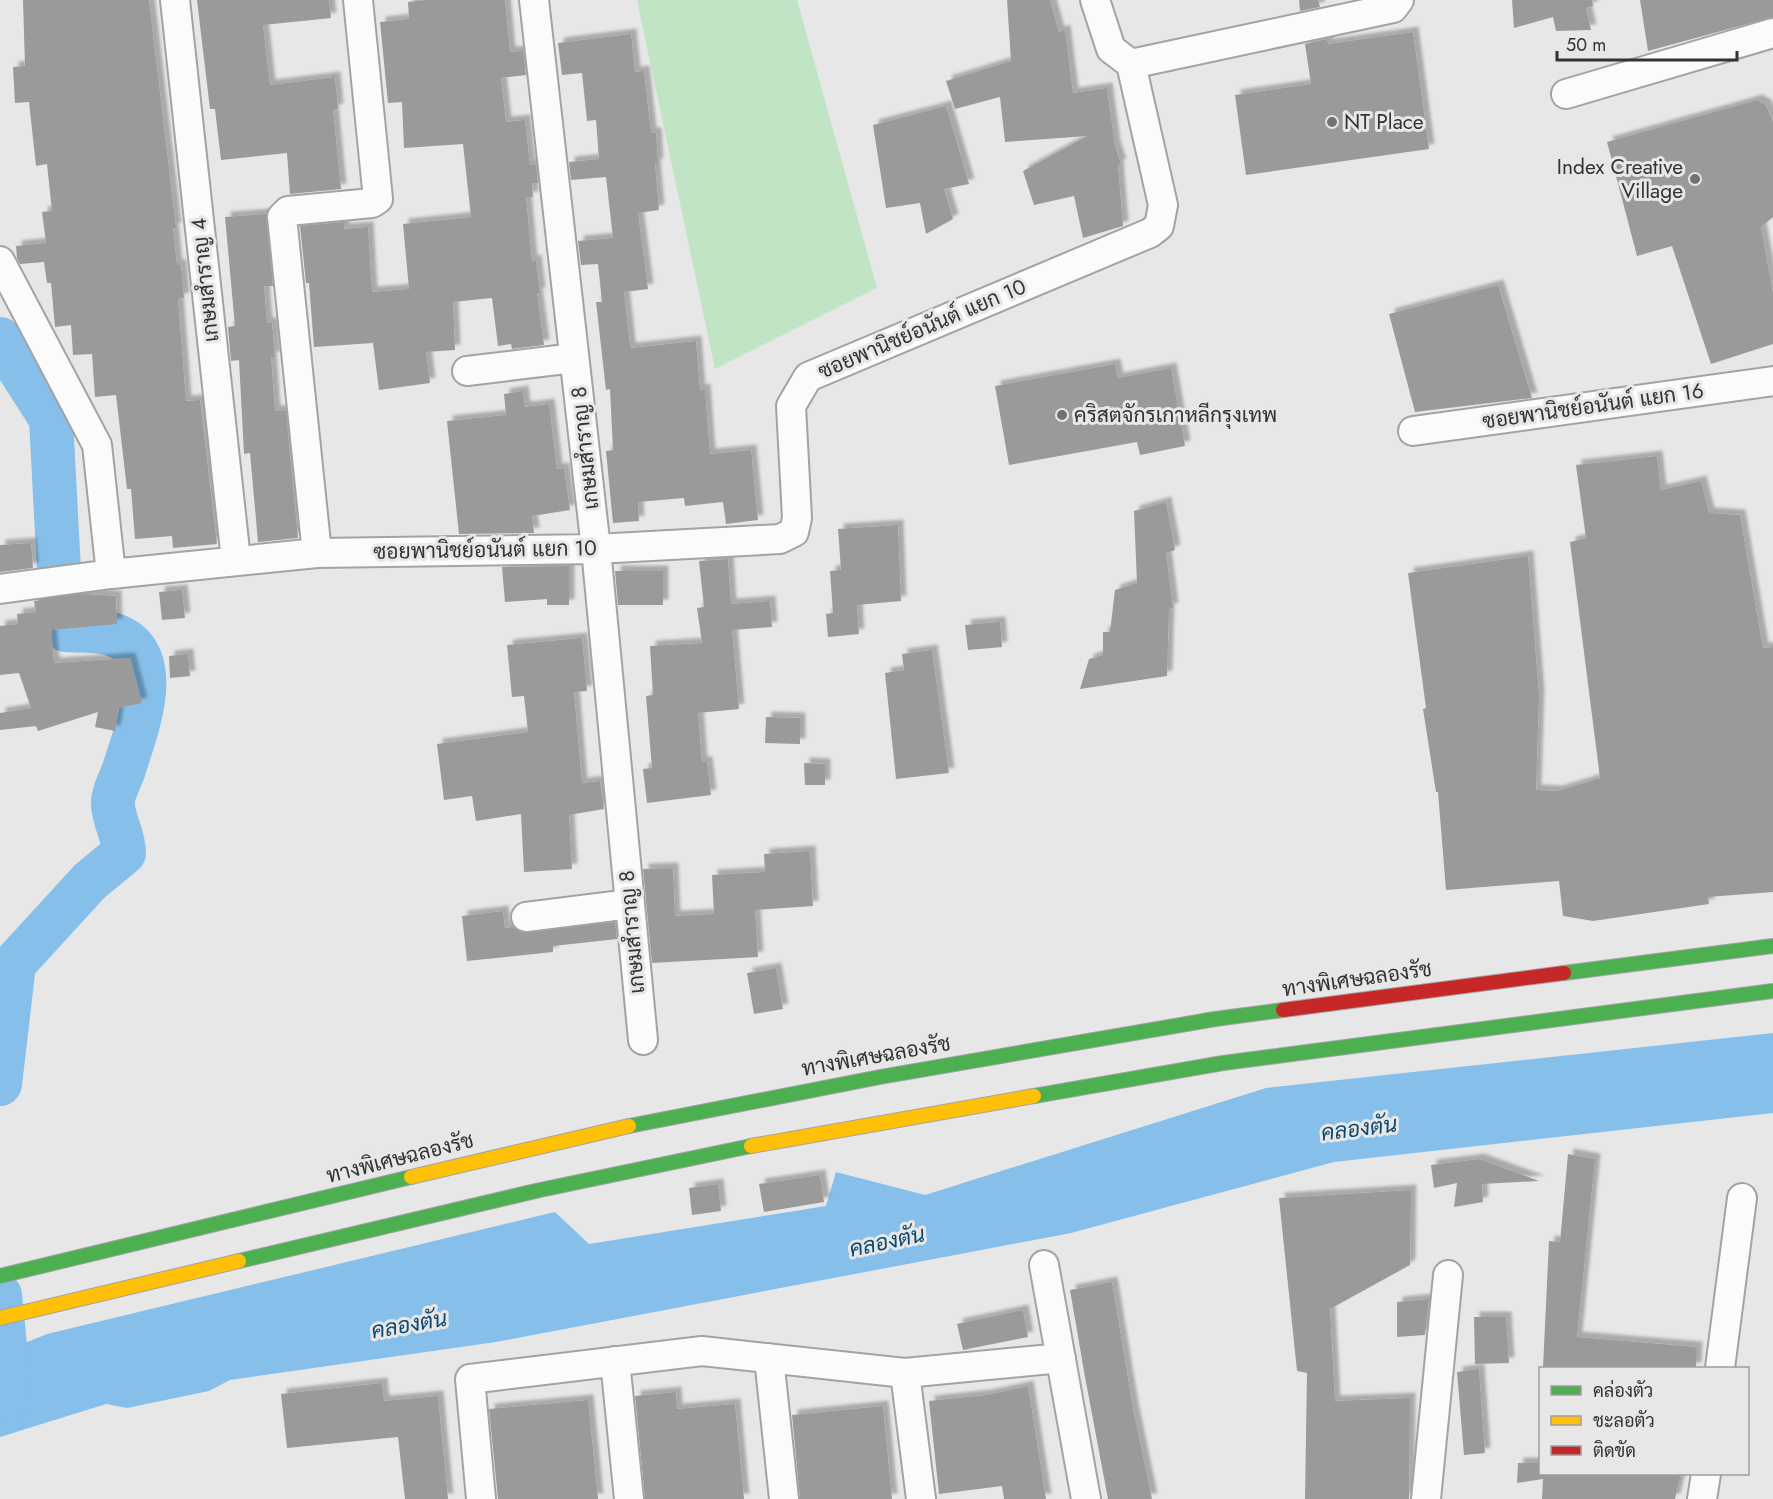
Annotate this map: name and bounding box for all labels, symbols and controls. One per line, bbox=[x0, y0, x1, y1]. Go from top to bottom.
scale bar bbox=[1557, 24, 1737, 62]
text: 50 m bbox=[1566, 32, 1606, 58]
place label: NT Place bbox=[1344, 107, 1424, 137]
marker: NT Place bbox=[1325, 115, 1339, 129]
place label: Index Creative Village bbox=[1557, 152, 1683, 206]
marker: Index Creative Village bbox=[1688, 172, 1702, 186]
street label: เกษมสำราญ 4 bbox=[184, 217, 226, 343]
street label: ซอยพานิชย์อนันต์ แยก 10 bbox=[813, 272, 1031, 386]
street label: ซอยพานิชย์อนันต์ แยก 16 bbox=[1481, 376, 1705, 436]
street label: เกษมสำราญ 8 bbox=[564, 385, 606, 511]
place label: คริสตจักรเกาหลีกรุงเทพ bbox=[1074, 400, 1277, 430]
marker: คริสตจักรเกาหลีกรุงเทพ bbox=[1055, 408, 1069, 422]
street label: ซอยพานิชย์อนันต์ แยก 10 bbox=[373, 533, 597, 567]
street label: เกษมสำราญ 8 bbox=[612, 869, 652, 995]
street label: ทางพิเศษฉลองรัช bbox=[1280, 954, 1434, 1004]
street label: ทางพิเศษฉลองรัช bbox=[799, 1028, 953, 1084]
water label: คลองตัน bbox=[1319, 1107, 1399, 1149]
street label: ทางพิเศษฉลองรัช bbox=[323, 1125, 477, 1191]
water label: คลองตัน bbox=[846, 1217, 928, 1265]
water label: คลองตัน bbox=[369, 1302, 449, 1346]
legend bbox=[1539, 1367, 1749, 1475]
text: คล่องตัว bbox=[1593, 1378, 1653, 1404]
text: ชะลอตัว bbox=[1593, 1408, 1655, 1434]
text: ติดขัด bbox=[1593, 1438, 1636, 1464]

